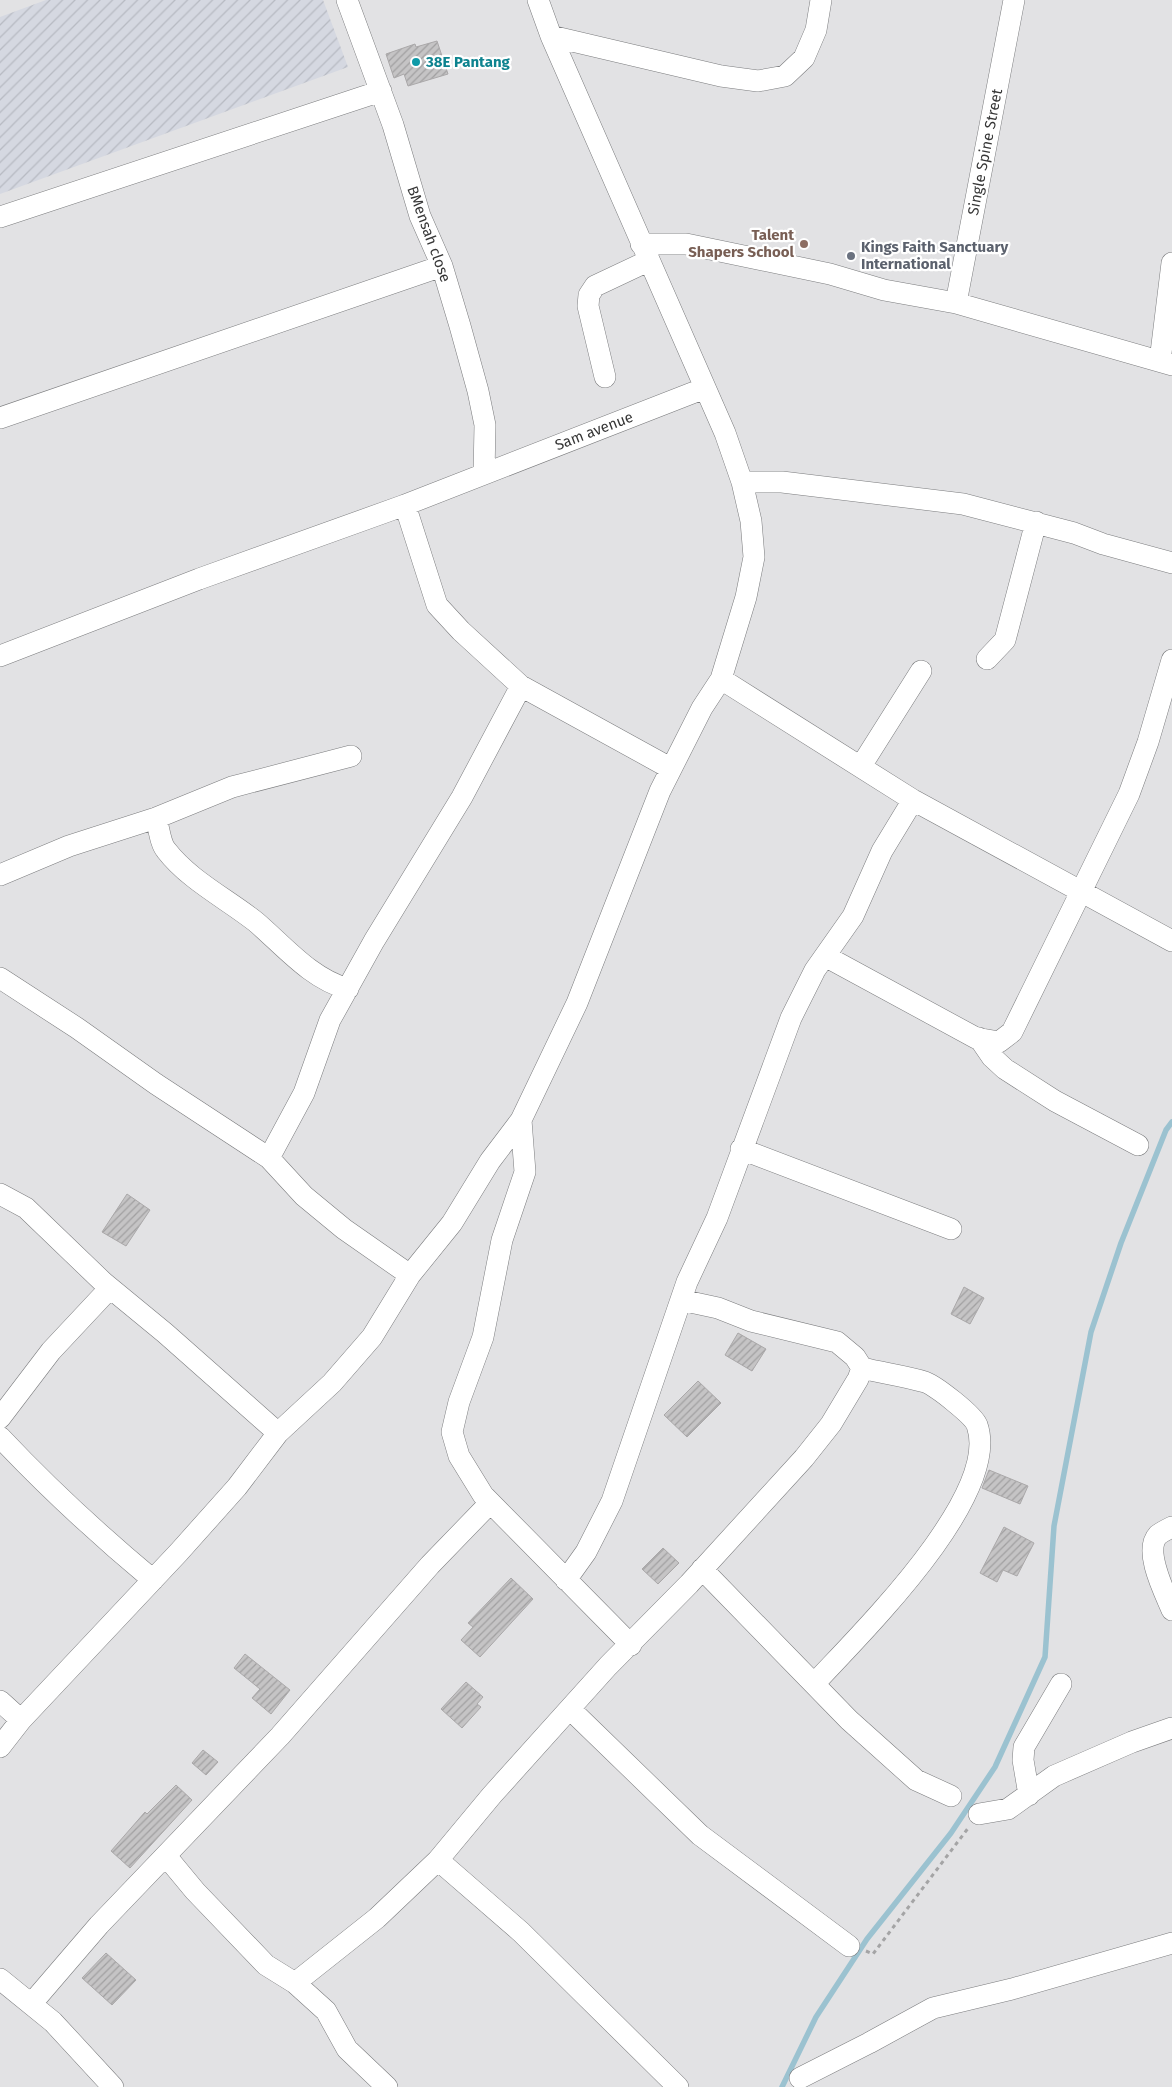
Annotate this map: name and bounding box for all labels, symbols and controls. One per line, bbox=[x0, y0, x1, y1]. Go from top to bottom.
place label: 38E Pantang bbox=[425, 53, 511, 71]
marker: 38E Pantang bbox=[410, 56, 422, 68]
street label: Single Spine Street bbox=[964, 87, 1006, 217]
street label: BMensah close bbox=[403, 183, 455, 285]
place label: Talent Shapers School bbox=[688, 226, 795, 261]
marker: Talent Shapers School bbox=[798, 238, 810, 250]
place label: Kings Faith Sanctuary International bbox=[861, 238, 1008, 273]
marker: Kings Faith Sanctuary International bbox=[845, 250, 857, 262]
street label: Sam avenue bbox=[552, 408, 636, 454]

